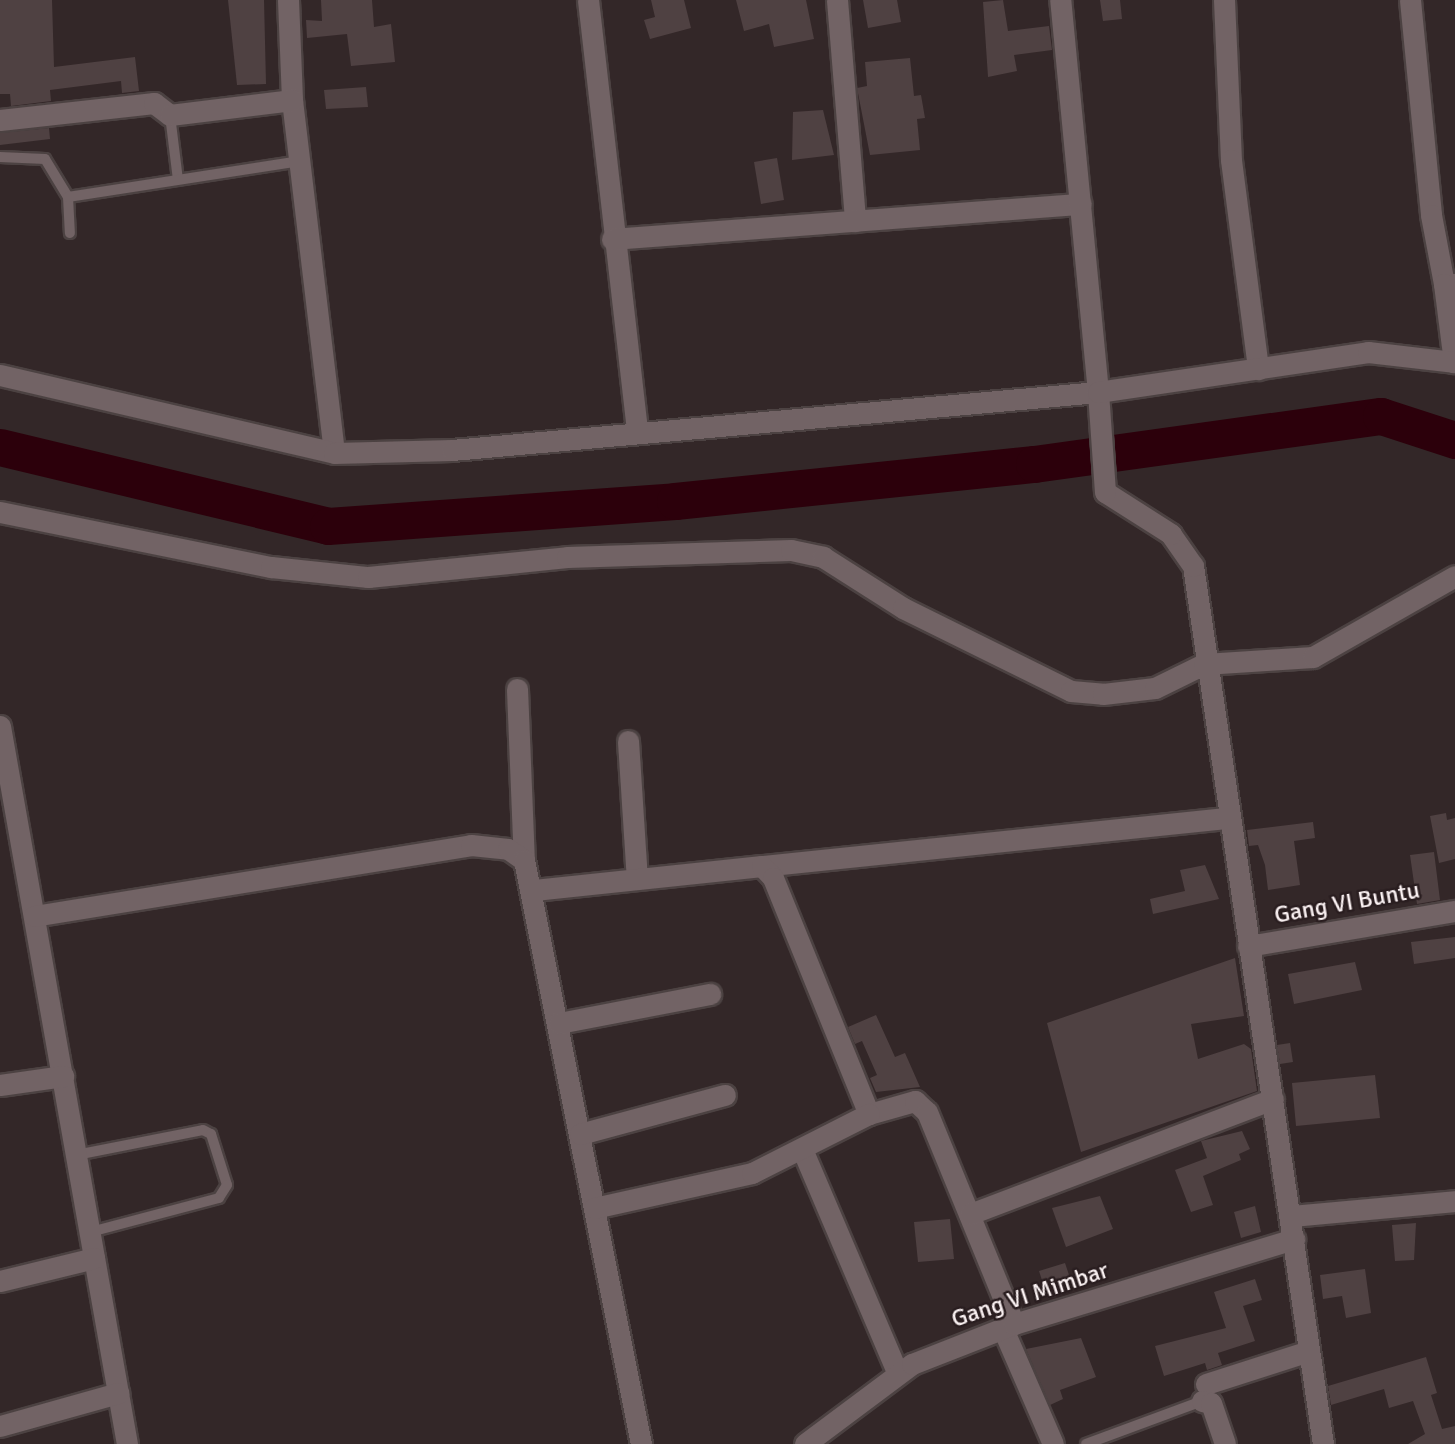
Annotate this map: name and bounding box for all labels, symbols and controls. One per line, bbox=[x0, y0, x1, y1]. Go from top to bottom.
street label: Gang VI Buntu bbox=[1272, 876, 1422, 930]
street label: Gang VI Mimbar bbox=[948, 1256, 1112, 1334]

